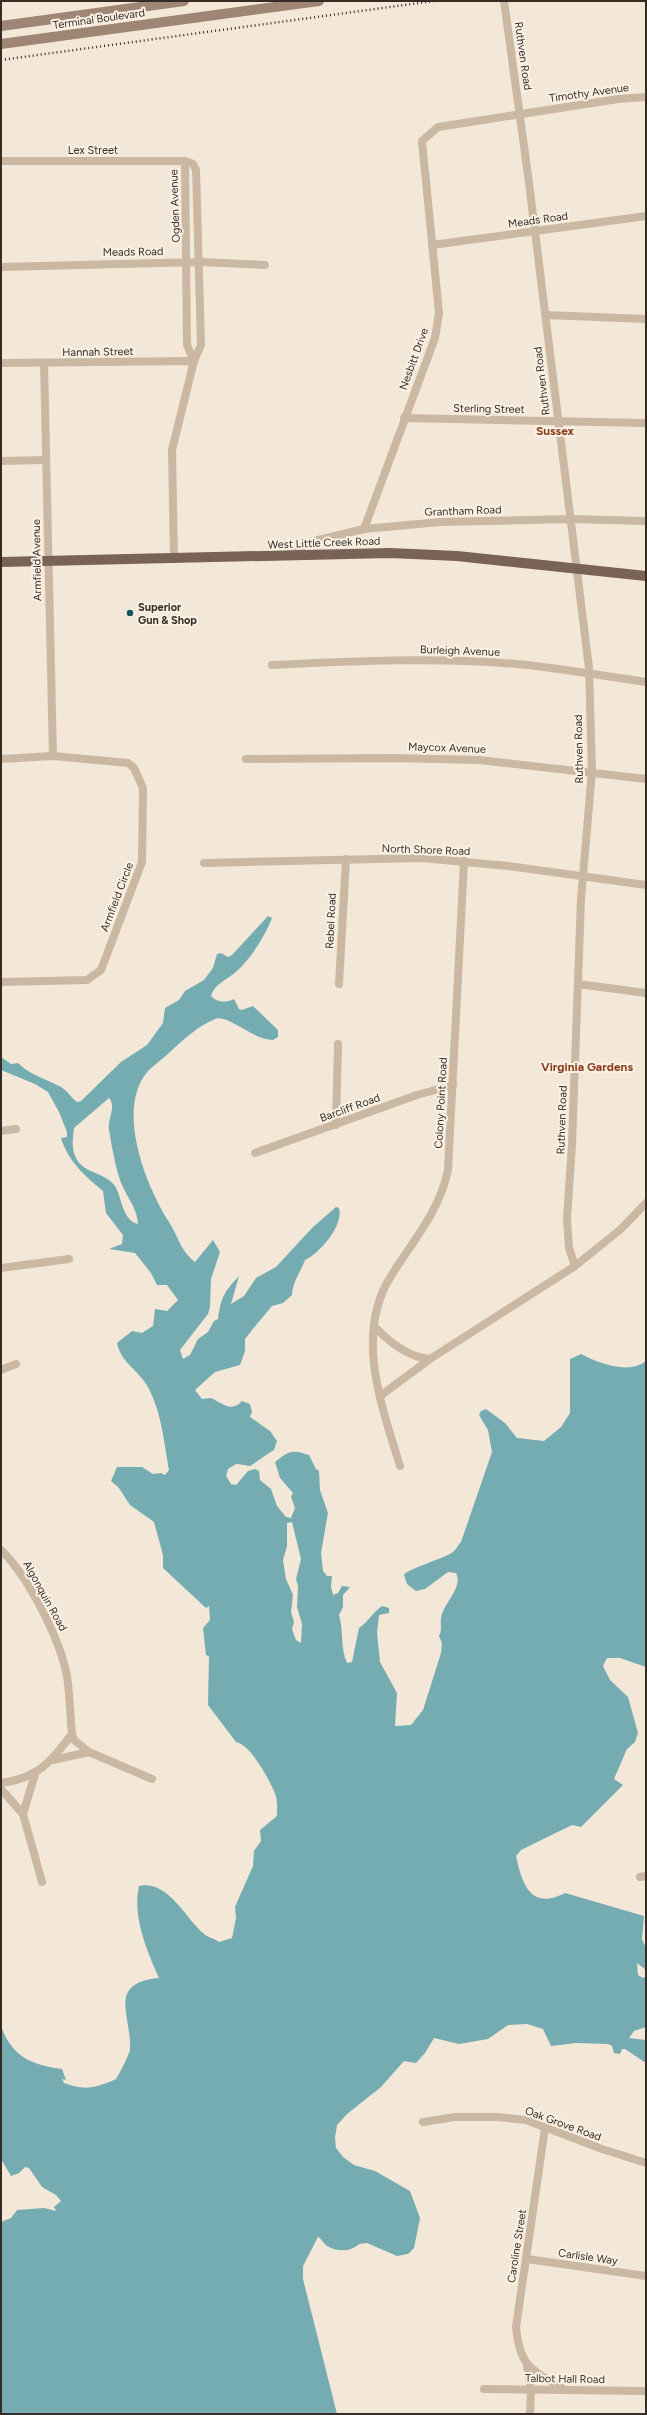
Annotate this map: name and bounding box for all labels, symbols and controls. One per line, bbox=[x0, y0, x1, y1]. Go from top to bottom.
street label: Terminal Boulevard bbox=[52, 6, 146, 32]
street label: Ruthven Road bbox=[512, 21, 534, 91]
street label: Timothy Avenue bbox=[548, 81, 630, 105]
street label: Lex Street bbox=[68, 144, 118, 157]
street label: Ogden Avenue bbox=[167, 169, 183, 243]
street label: Meads Road bbox=[507, 209, 569, 231]
street label: Meads Road bbox=[103, 245, 163, 259]
street label: Nesbitt Drive bbox=[397, 326, 431, 392]
street label: Hannah Street bbox=[62, 345, 134, 359]
street label: Ruthven Road bbox=[531, 346, 553, 416]
street label: Sterling Street bbox=[453, 402, 525, 416]
district label: Sussex bbox=[536, 424, 575, 438]
street label: Grantham Road bbox=[424, 503, 502, 519]
street label: Armfield Avenue bbox=[30, 519, 44, 601]
street label: West Little Creek Road bbox=[267, 535, 381, 551]
place label: Superior Gun & Shop bbox=[138, 601, 197, 627]
marker: Superior Gun & Shop bbox=[125, 608, 135, 618]
street label: Burleigh Avenue bbox=[420, 643, 500, 659]
street label: Ruthven Road bbox=[572, 714, 586, 784]
street label: Maycox Avenue bbox=[408, 740, 486, 756]
street label: North Shore Road bbox=[381, 842, 471, 858]
street label: Armfield Circle bbox=[98, 860, 136, 934]
street label: Rebel Road bbox=[323, 893, 339, 949]
street label: Colony Point Road bbox=[432, 1057, 450, 1149]
district label: Virginia Gardens bbox=[541, 1060, 633, 1074]
street label: Ruthven Road bbox=[554, 1085, 570, 1155]
street label: Barcliff Road bbox=[318, 1091, 382, 1125]
street label: Algonquin Road bbox=[20, 1559, 70, 1633]
street label: Oak Grove Road bbox=[523, 2104, 603, 2144]
street label: Caroline Street bbox=[505, 2208, 529, 2284]
street label: Carlisle Way bbox=[557, 2246, 619, 2268]
street label: Talbot Hall Road bbox=[525, 2372, 605, 2386]

